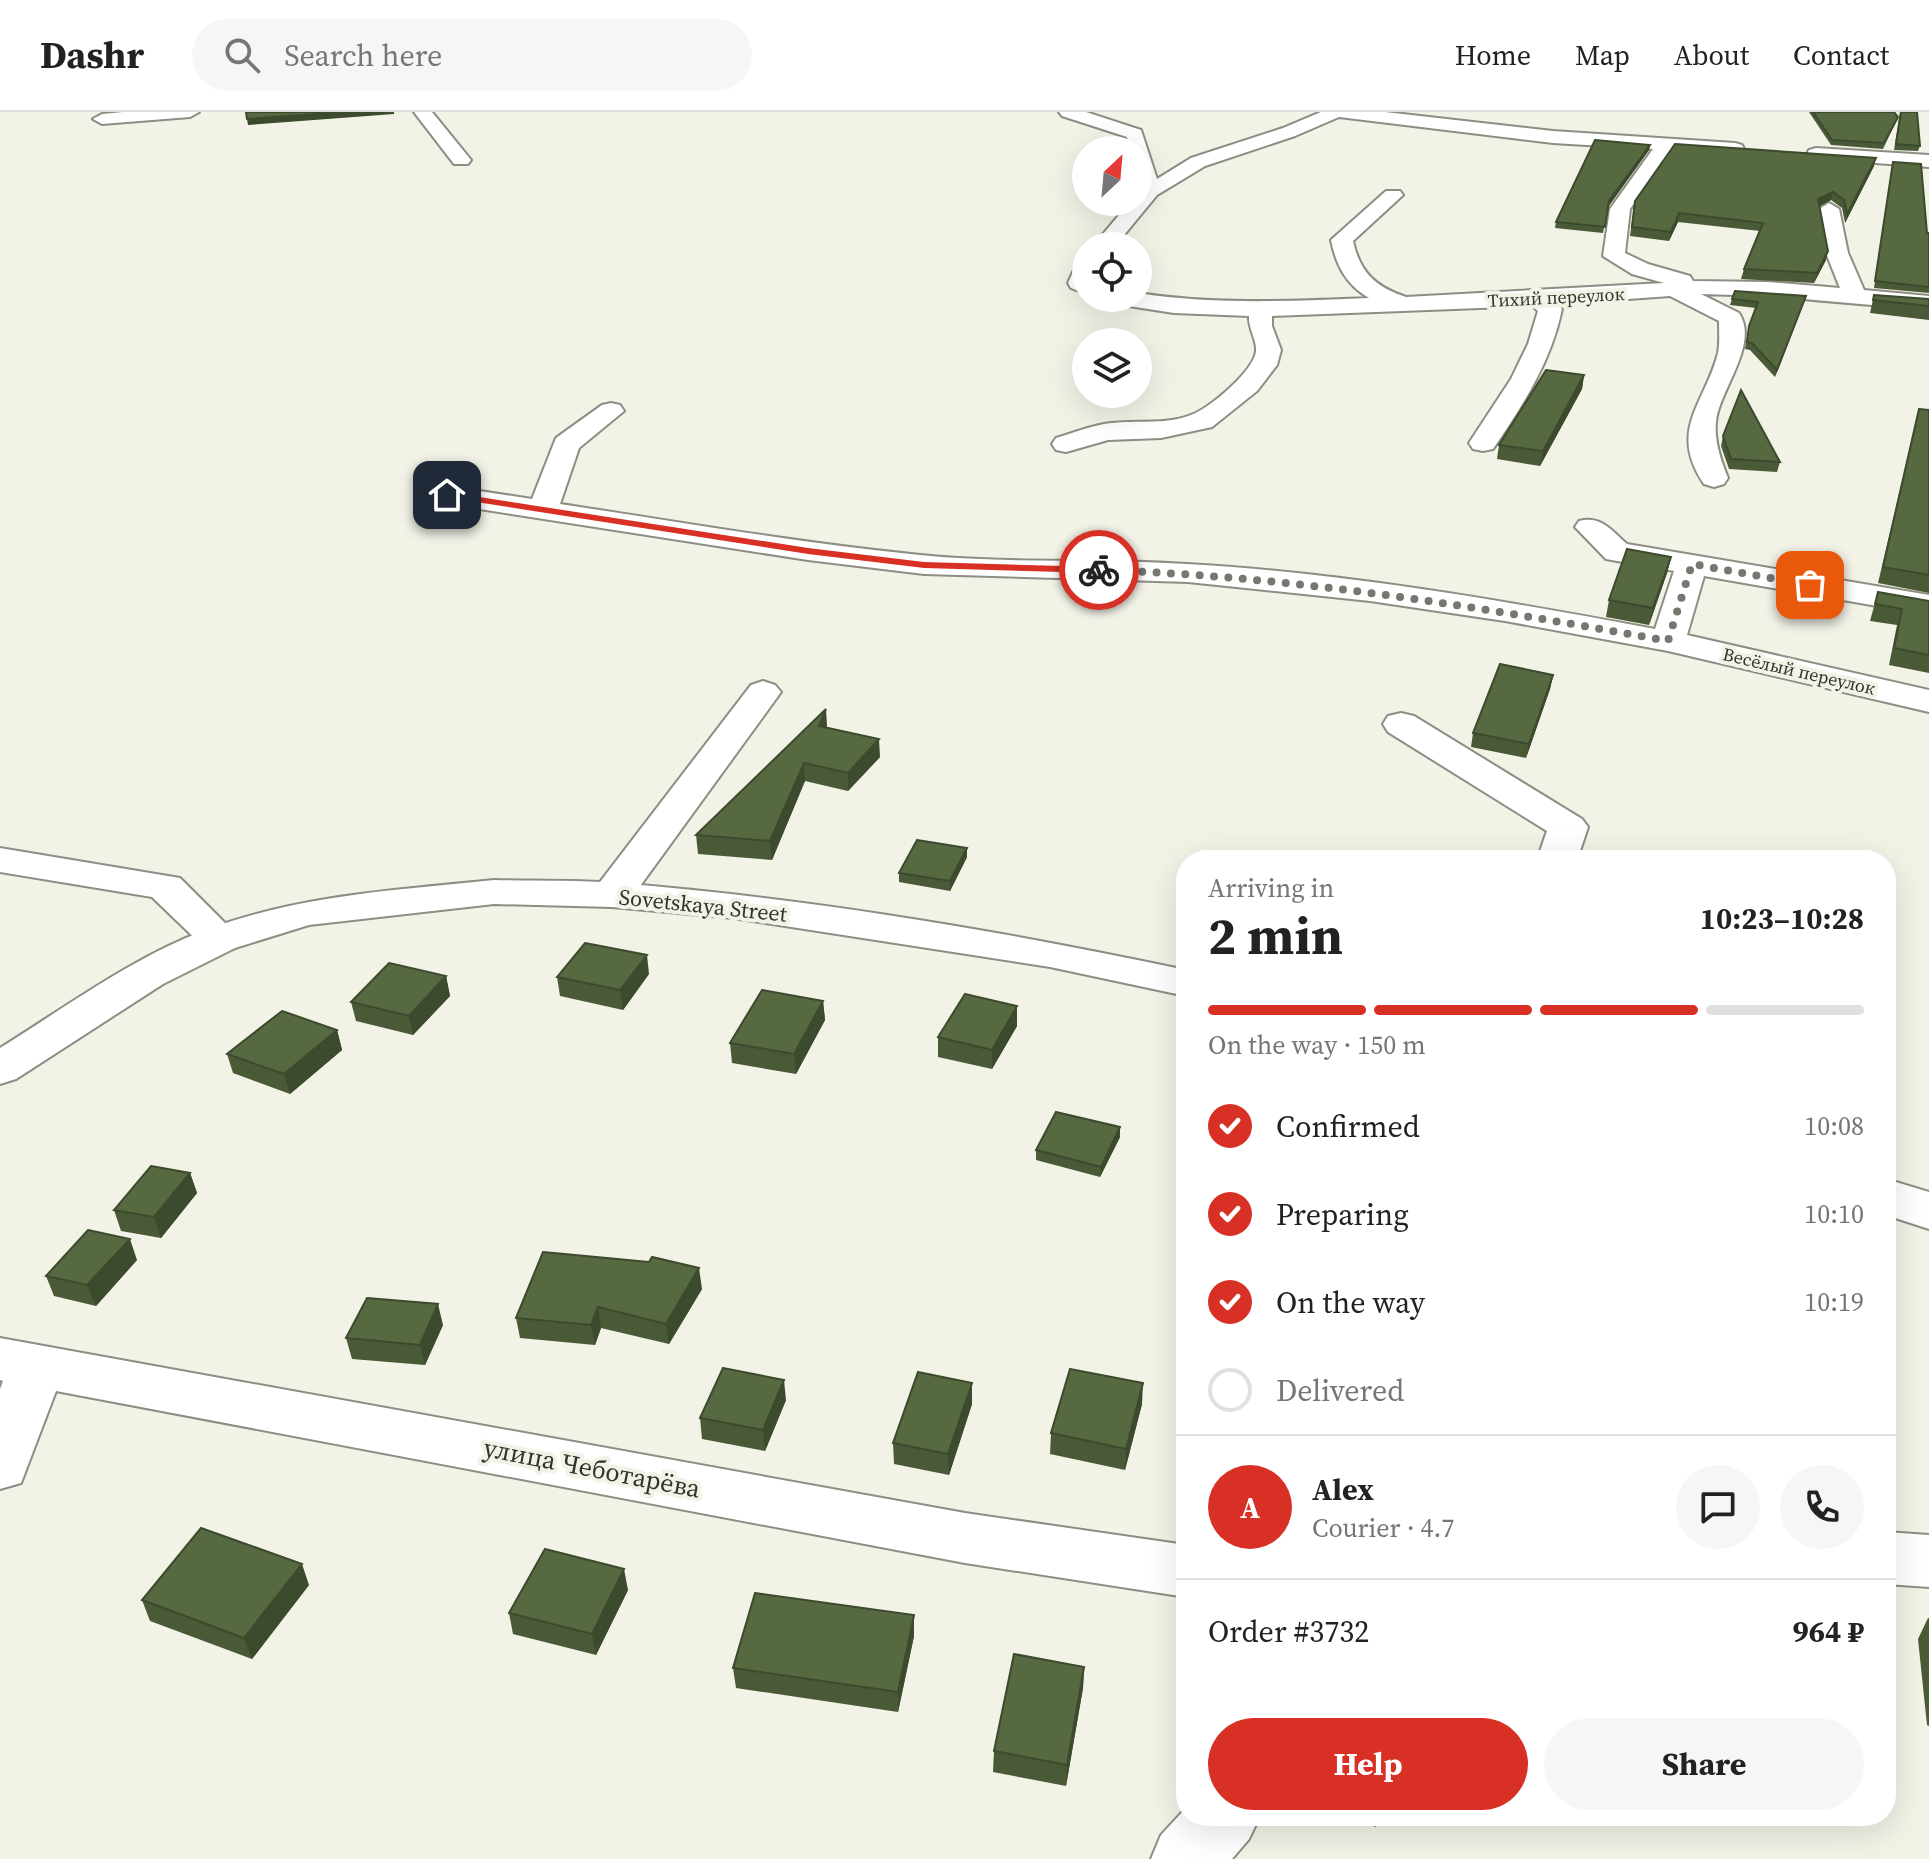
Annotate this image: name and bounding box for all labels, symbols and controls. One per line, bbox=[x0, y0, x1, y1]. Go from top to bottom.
search box bbox=[192, 19, 752, 91]
text: Dashr bbox=[40, 29, 144, 81]
icon: search bbox=[220, 33, 264, 77]
text: Search here bbox=[284, 35, 442, 76]
text: Home bbox=[1455, 36, 1531, 74]
text: Map bbox=[1575, 36, 1630, 74]
text: About bbox=[1674, 36, 1749, 74]
text: Contact bbox=[1793, 36, 1889, 74]
north arrow bbox=[1072, 136, 1152, 216]
map controls bbox=[1072, 136, 1152, 408]
button: locate bbox=[1072, 232, 1152, 312]
street label: Тихий переулок bbox=[1487, 281, 1625, 313]
button: layers bbox=[1072, 328, 1152, 408]
pin bbox=[413, 461, 481, 529]
icon: home bbox=[425, 473, 469, 517]
courier bbox=[1059, 530, 1139, 610]
icon: bike bbox=[1077, 548, 1121, 592]
pin bbox=[1776, 551, 1844, 619]
icon: bag bbox=[1788, 563, 1832, 607]
street label: Весёлый переулок bbox=[1720, 641, 1878, 701]
text: Arriving in bbox=[1208, 870, 1334, 906]
street label: Sovetskaya Street bbox=[617, 881, 789, 929]
text: 10:23–10:28 bbox=[1700, 898, 1864, 939]
text: 2 min bbox=[1208, 900, 1343, 971]
text: On the way · 150 m bbox=[1208, 1027, 1426, 1063]
icon: check bbox=[1208, 1104, 1252, 1148]
text: Confirmed bbox=[1276, 1106, 1420, 1147]
text: 10:08 bbox=[1804, 1108, 1864, 1144]
icon: check bbox=[1208, 1192, 1252, 1236]
text: Preparing bbox=[1276, 1194, 1409, 1235]
text: 10:10 bbox=[1804, 1196, 1864, 1232]
icon: check bbox=[1208, 1280, 1252, 1324]
text: On the way bbox=[1276, 1282, 1425, 1323]
text: 10:19 bbox=[1804, 1284, 1864, 1320]
text: Delivered bbox=[1276, 1370, 1404, 1411]
street label: улица Чеботарёва bbox=[481, 1429, 704, 1507]
button: chat bbox=[1676, 1465, 1760, 1549]
button: phone bbox=[1780, 1465, 1864, 1549]
text: Alex bbox=[1312, 1469, 1374, 1510]
text: A bbox=[1240, 1487, 1260, 1528]
text: Courier · 4.7 bbox=[1312, 1510, 1454, 1546]
text: Order #3732 bbox=[1208, 1611, 1369, 1652]
text: 964 ₽ bbox=[1793, 1611, 1864, 1652]
button: Help bbox=[1208, 1718, 1528, 1810]
button: Share bbox=[1544, 1718, 1864, 1810]

